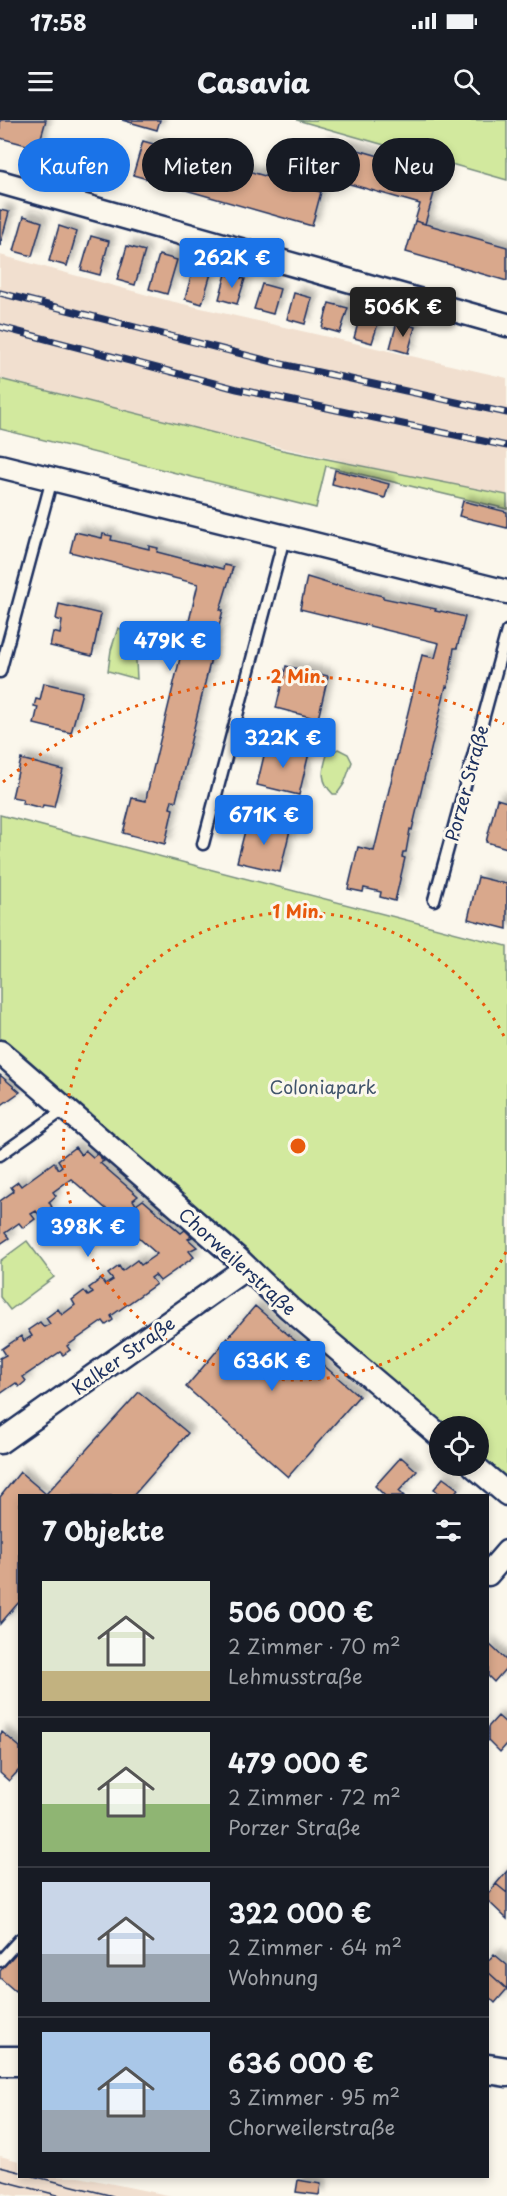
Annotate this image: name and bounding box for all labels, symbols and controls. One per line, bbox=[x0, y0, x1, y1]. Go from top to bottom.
text: 17:58 bbox=[30, 5, 87, 38]
text: Casavia bbox=[197, 61, 310, 102]
icon: menu bbox=[24, 65, 57, 98]
icon: search bbox=[450, 65, 483, 98]
chip: Kaufen bbox=[18, 138, 130, 192]
chip: Mieten bbox=[142, 138, 254, 192]
chip: Filter bbox=[266, 138, 360, 192]
chip: Neu bbox=[372, 138, 455, 192]
pin: 262K € bbox=[183, 238, 281, 289]
text: 262K € bbox=[193, 242, 271, 272]
pin: 506K € bbox=[354, 287, 452, 338]
text: 506K € bbox=[364, 291, 442, 321]
pin: 479K € bbox=[121, 621, 219, 672]
text: 479K € bbox=[134, 625, 206, 655]
text: 2 Min. bbox=[270, 662, 326, 689]
pin: 322K € bbox=[234, 718, 332, 769]
text: 322K € bbox=[245, 722, 321, 752]
street label: Porzer Straße bbox=[438, 722, 494, 844]
pin: 671K € bbox=[215, 795, 313, 846]
text: 671K € bbox=[229, 799, 299, 829]
text: 1 Min. bbox=[272, 897, 324, 924]
park label: Coloniapark bbox=[270, 1073, 376, 1100]
centre of rings bbox=[288, 1136, 308, 1156]
street label: Chorweilerstraße bbox=[173, 1201, 303, 1321]
pin: 398K € bbox=[39, 1207, 137, 1258]
text: 398K € bbox=[51, 1211, 125, 1241]
street label: Kalker Straße bbox=[66, 1309, 180, 1401]
pin: 636K € bbox=[223, 1341, 321, 1392]
text: 636K € bbox=[233, 1345, 311, 1375]
map controls bbox=[429, 1416, 489, 1476]
button: locate bbox=[429, 1416, 489, 1476]
text: 7 Objekte bbox=[42, 1511, 164, 1550]
icon: filters bbox=[432, 1514, 465, 1547]
text: 506 000 € bbox=[228, 1592, 374, 1631]
icon: home bbox=[90, 1605, 162, 1677]
text: 2 Zimmer · 70 m² bbox=[228, 1631, 401, 1661]
text: Lehmusstraße bbox=[228, 1661, 363, 1691]
text: 479 000 € bbox=[228, 1743, 368, 1782]
icon: home bbox=[90, 1756, 162, 1828]
text: 2 Zimmer · 72 m² bbox=[228, 1782, 401, 1812]
text: Porzer Straße bbox=[228, 1812, 360, 1842]
text: 322 000 € bbox=[228, 1893, 371, 1932]
icon: home bbox=[90, 1906, 162, 1978]
text: 2 Zimmer · 64 m² bbox=[228, 1932, 402, 1962]
text: Wohnung bbox=[228, 1962, 318, 1992]
text: 636 000 € bbox=[228, 2043, 374, 2082]
icon: home bbox=[90, 2056, 162, 2128]
text: 3 Zimmer · 95 m² bbox=[228, 2082, 400, 2112]
text: Chorweilerstraße bbox=[228, 2112, 395, 2142]

